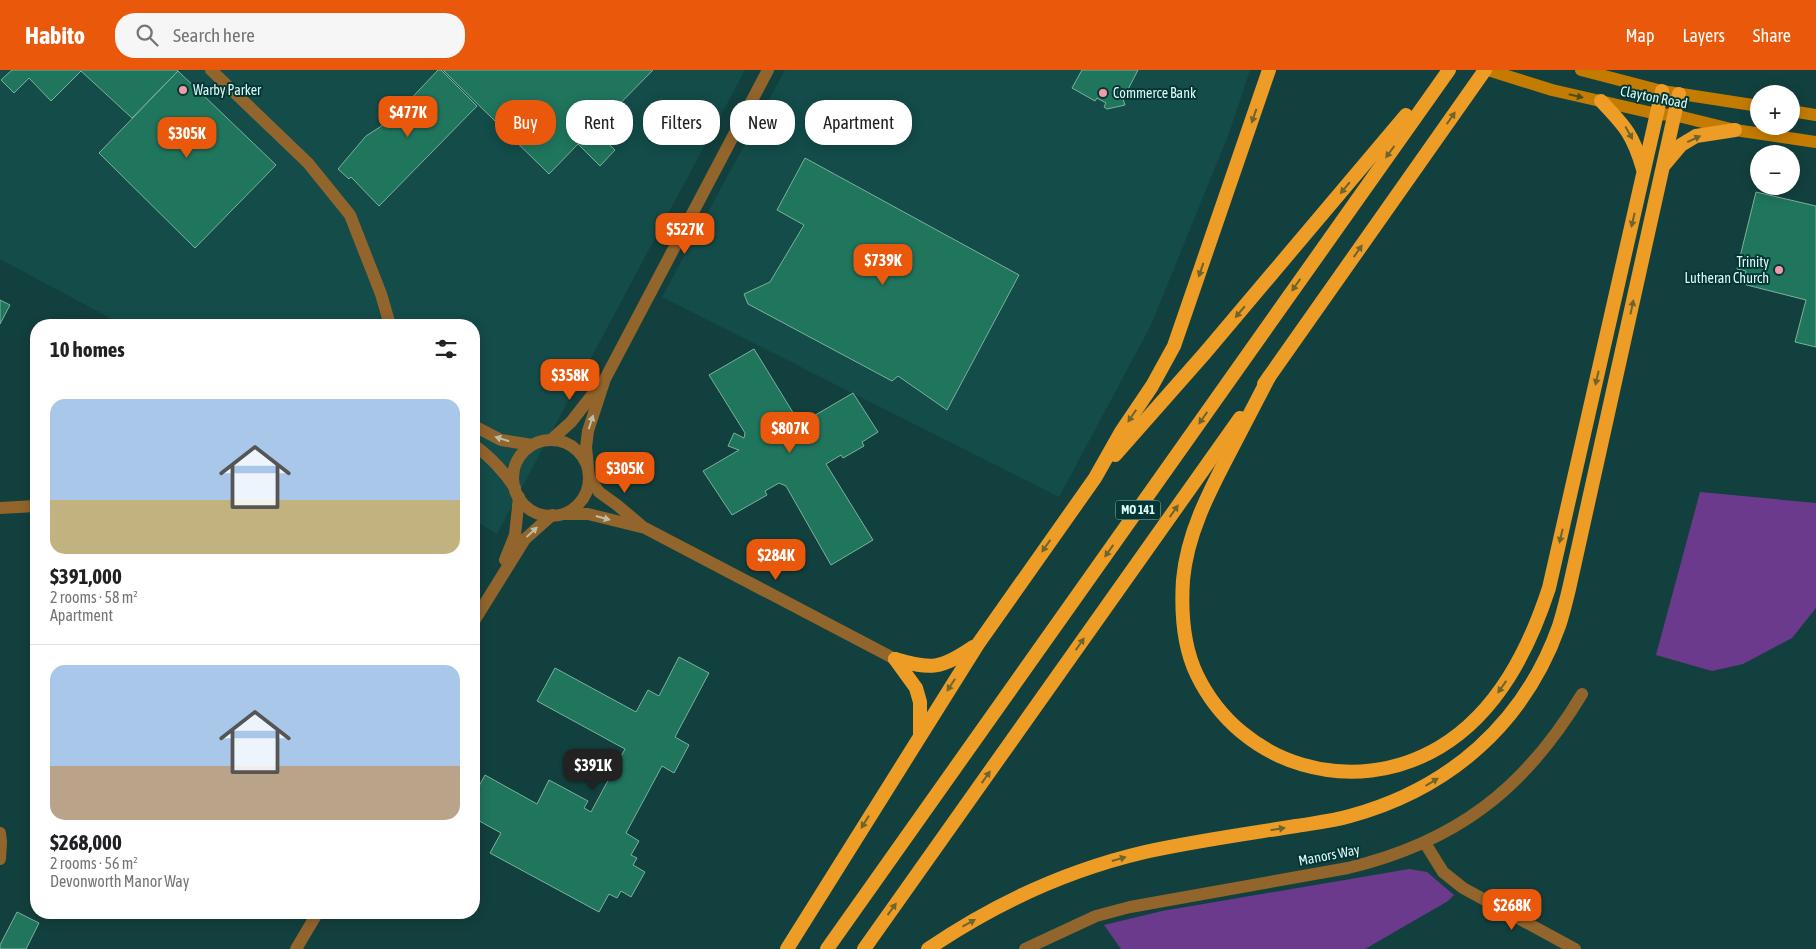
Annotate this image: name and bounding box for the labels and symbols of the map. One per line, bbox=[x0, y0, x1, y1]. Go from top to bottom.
place label: Warby Parker bbox=[193, 82, 262, 98]
street label: Clayton Road bbox=[1619, 83, 1689, 111]
marker: Warby Parker bbox=[177, 84, 189, 96]
place label: Commerce Bank bbox=[1113, 85, 1196, 101]
marker: Commerce Bank bbox=[1097, 87, 1109, 99]
one-way arrow bbox=[1569, 92, 1584, 100]
pin: $477K bbox=[373, 96, 443, 138]
one-way arrow bbox=[1249, 109, 1257, 124]
one-way arrow bbox=[1446, 112, 1456, 125]
pin: $305K bbox=[152, 116, 222, 159]
one-way arrow bbox=[1625, 125, 1633, 140]
one-way arrow bbox=[1686, 134, 1701, 143]
one-way arrow bbox=[1385, 145, 1395, 159]
one-way arrow bbox=[1340, 182, 1351, 194]
pin: $527K bbox=[650, 212, 720, 255]
one-way arrow bbox=[1629, 212, 1637, 227]
pin: $739K bbox=[848, 244, 918, 286]
one-way arrow bbox=[1353, 245, 1363, 258]
place label: Trinity Lutheran Church bbox=[1685, 254, 1769, 286]
one-way arrow bbox=[1196, 262, 1204, 277]
marker: Trinity Lutheran Church bbox=[1773, 264, 1785, 276]
one-way arrow bbox=[1291, 278, 1301, 292]
one-way arrow bbox=[1628, 299, 1636, 314]
one-way arrow bbox=[1234, 305, 1246, 317]
pin: $358K bbox=[535, 358, 605, 401]
one-way arrow bbox=[1593, 371, 1601, 386]
one-way arrow bbox=[1127, 409, 1137, 423]
one-way arrow bbox=[1198, 411, 1208, 425]
pin: $807K bbox=[755, 412, 825, 454]
one-way arrow bbox=[588, 415, 595, 430]
one-way arrow bbox=[494, 434, 509, 442]
pin: $305K bbox=[590, 452, 660, 494]
road number: MO 141 bbox=[1116, 500, 1160, 520]
one-way arrow bbox=[1169, 504, 1179, 518]
one-way arrow bbox=[595, 514, 610, 522]
one-way arrow bbox=[526, 526, 538, 538]
one-way arrow bbox=[1557, 529, 1565, 544]
pin: $284K bbox=[741, 538, 811, 581]
one-way arrow bbox=[1041, 539, 1051, 553]
one-way arrow bbox=[1104, 544, 1114, 558]
one-way arrow bbox=[1075, 637, 1085, 651]
one-way arrow bbox=[947, 678, 956, 691]
one-way arrow bbox=[1497, 680, 1507, 693]
pin: $391K bbox=[558, 748, 628, 791]
one-way arrow bbox=[981, 770, 991, 784]
one-way arrow bbox=[1425, 778, 1440, 786]
one-way arrow bbox=[860, 816, 870, 829]
one-way arrow bbox=[1270, 824, 1286, 832]
street label: Manors Way bbox=[1297, 841, 1361, 869]
one-way arrow bbox=[1111, 855, 1126, 863]
pin: $268K bbox=[1477, 888, 1547, 931]
one-way arrow bbox=[887, 902, 897, 916]
one-way arrow bbox=[963, 918, 976, 927]

